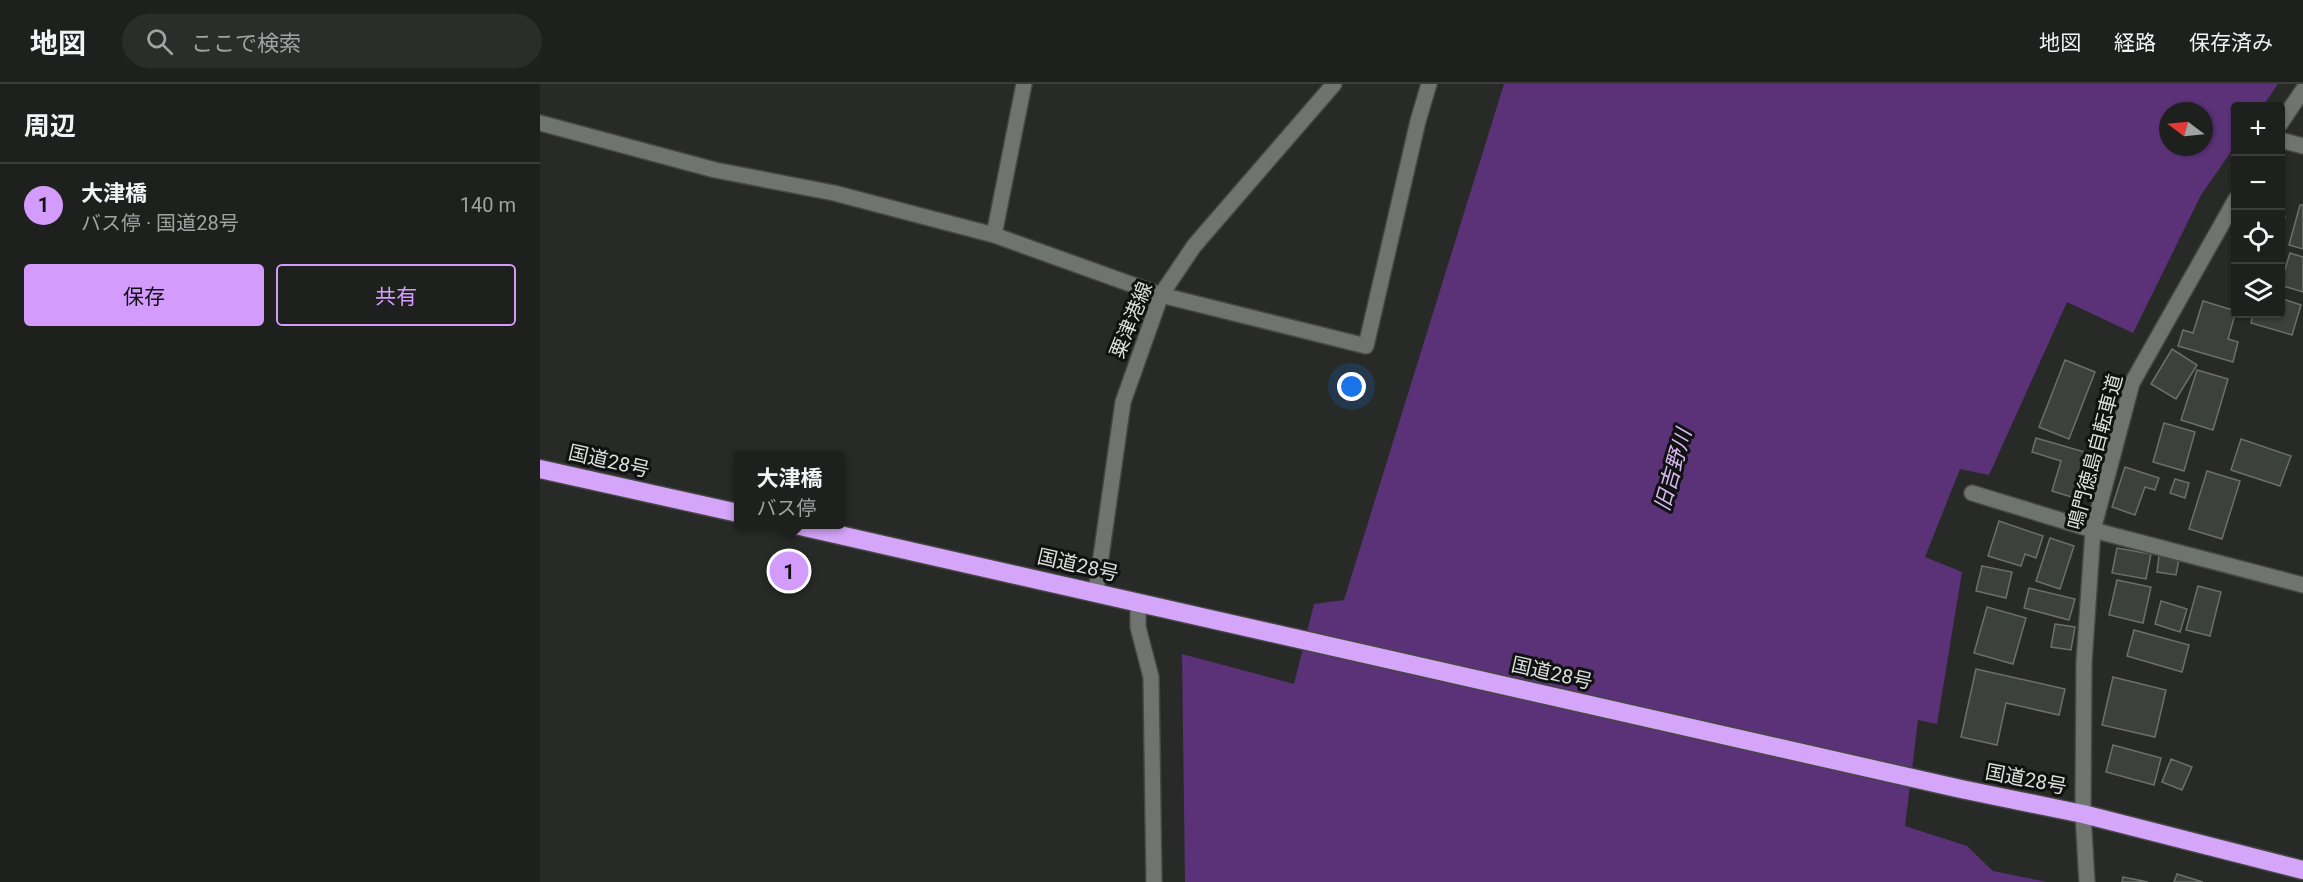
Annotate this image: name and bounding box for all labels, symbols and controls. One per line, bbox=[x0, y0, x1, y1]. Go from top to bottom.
search box bbox=[122, 14, 542, 68]
icon: search bbox=[143, 25, 176, 58]
text: 地図 bbox=[30, 27, 86, 60]
text: ここで検索 bbox=[191, 31, 301, 56]
text: 地図 bbox=[2039, 31, 2081, 55]
text: 経路 bbox=[2114, 31, 2156, 55]
text: 保存済み bbox=[2189, 31, 2273, 55]
north arrow bbox=[2159, 102, 2213, 156]
map controls bbox=[2231, 102, 2285, 318]
button: + bbox=[2231, 102, 2285, 156]
text: 周辺 bbox=[24, 111, 76, 141]
button: − bbox=[2231, 156, 2285, 210]
text: 大津橋 bbox=[81, 181, 147, 206]
text: 1 bbox=[38, 193, 49, 217]
text: 140 m bbox=[460, 193, 516, 217]
button: locate bbox=[2231, 210, 2285, 264]
text: バス停 · 国道28号 bbox=[81, 211, 239, 235]
button: 保存 bbox=[24, 264, 264, 326]
button: 共有 bbox=[276, 264, 516, 326]
button: layers bbox=[2231, 264, 2285, 318]
street label: 粟津港線 bbox=[1105, 278, 1157, 362]
your location bbox=[1337, 372, 1366, 401]
street label: 鳴門徳島自転車道 bbox=[2063, 372, 2127, 532]
water label: 旧吉野川 bbox=[1650, 424, 1697, 514]
street label: 国道28号 bbox=[566, 440, 652, 482]
popup bbox=[734, 451, 845, 529]
text: 大津橋 bbox=[756, 466, 823, 491]
text: バス停 bbox=[756, 496, 816, 520]
street label: 国道28号 bbox=[1035, 544, 1121, 586]
pin: 1 bbox=[770, 548, 808, 594]
street label: 国道28号 bbox=[1509, 652, 1595, 694]
street label: 国道28号 bbox=[1983, 759, 2069, 799]

